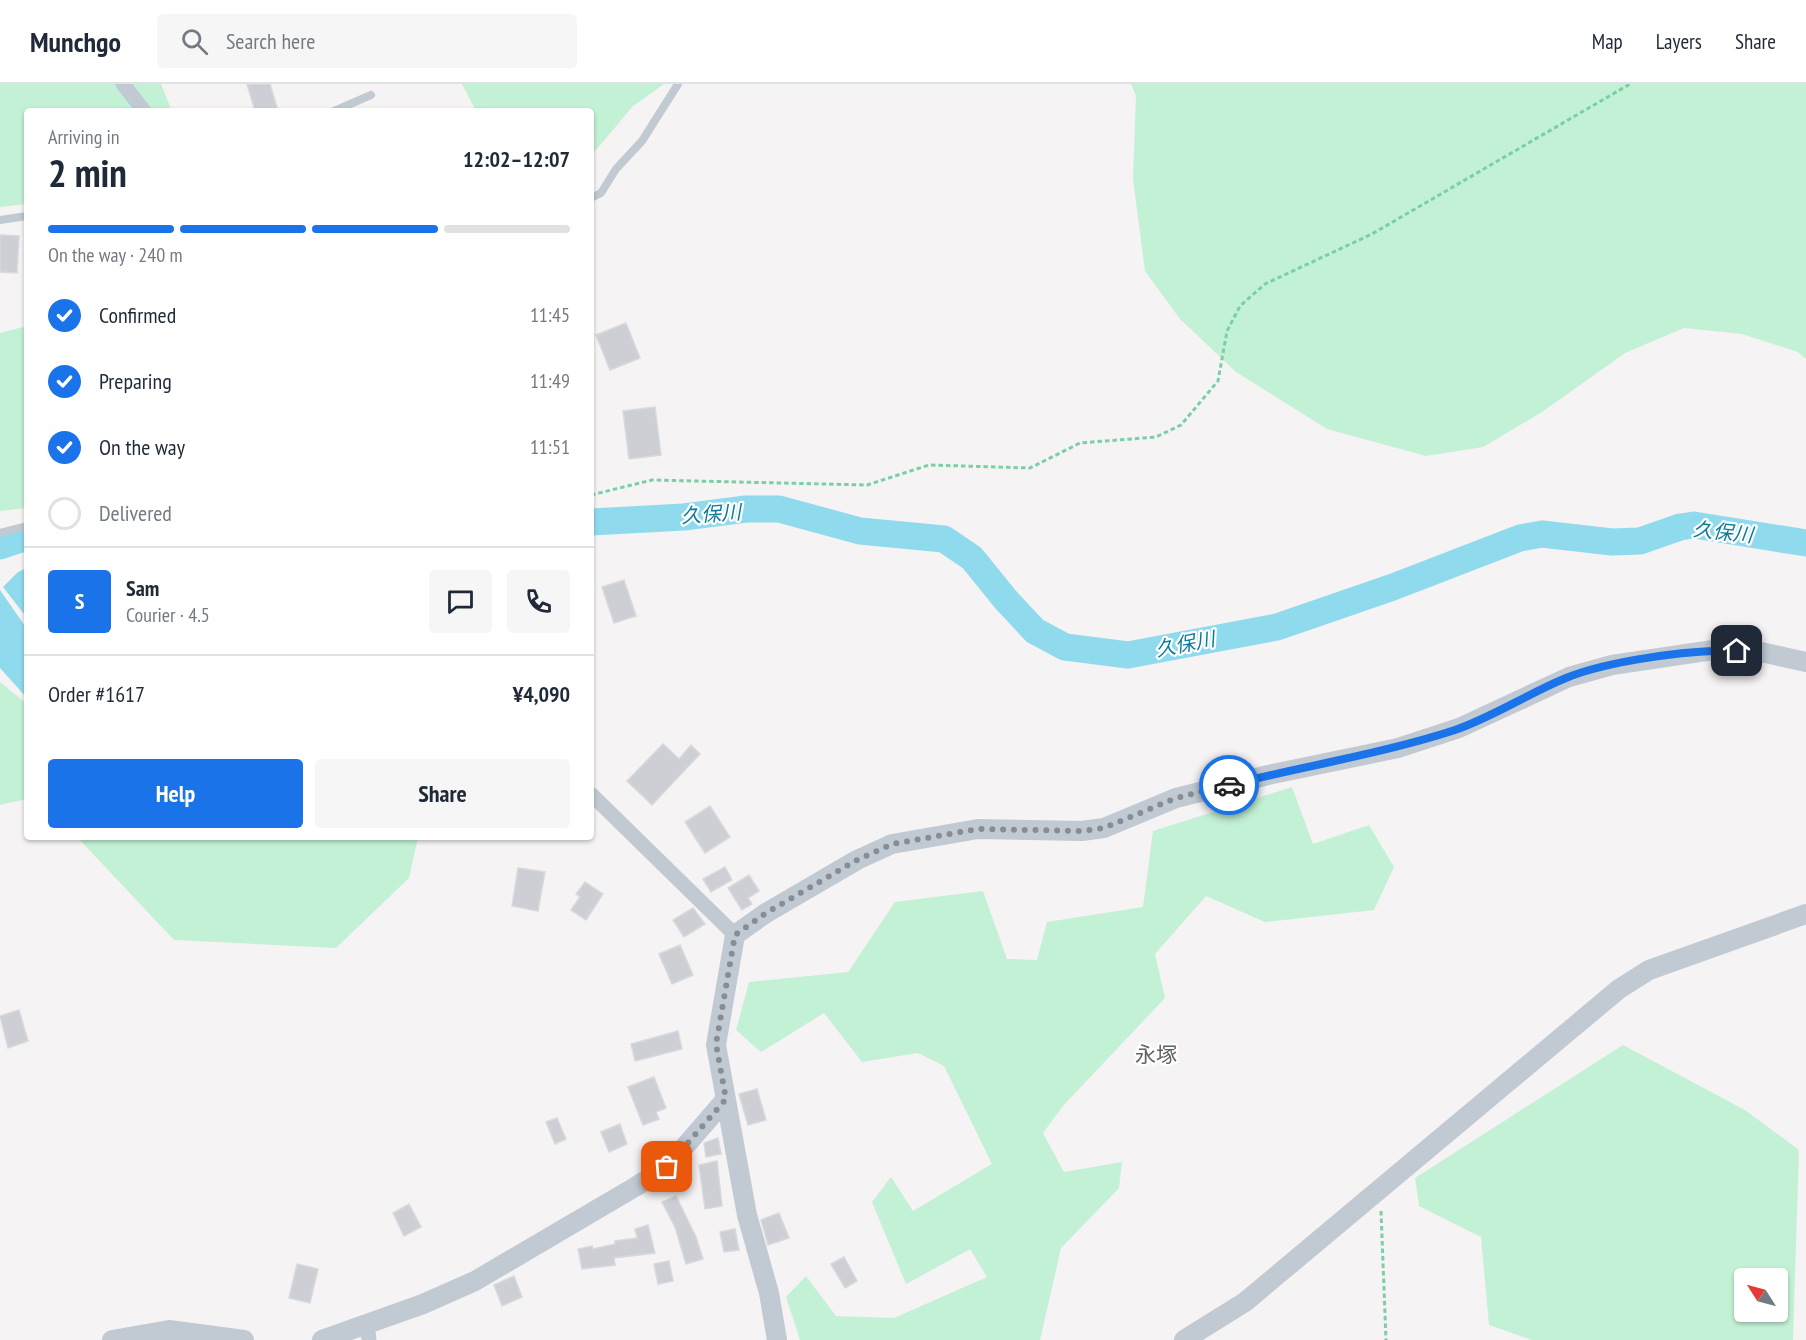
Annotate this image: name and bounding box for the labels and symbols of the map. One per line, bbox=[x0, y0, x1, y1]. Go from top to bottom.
water label: 久保川 bbox=[680, 499, 744, 529]
water label: 久保川 bbox=[1692, 516, 1756, 548]
water label: 久保川 bbox=[1153, 625, 1219, 662]
pin bbox=[1711, 625, 1762, 676]
courier bbox=[1199, 755, 1259, 815]
district label: 永塚 bbox=[1135, 1041, 1177, 1068]
pin bbox=[641, 1141, 692, 1192]
north arrow bbox=[1734, 1268, 1788, 1322]

